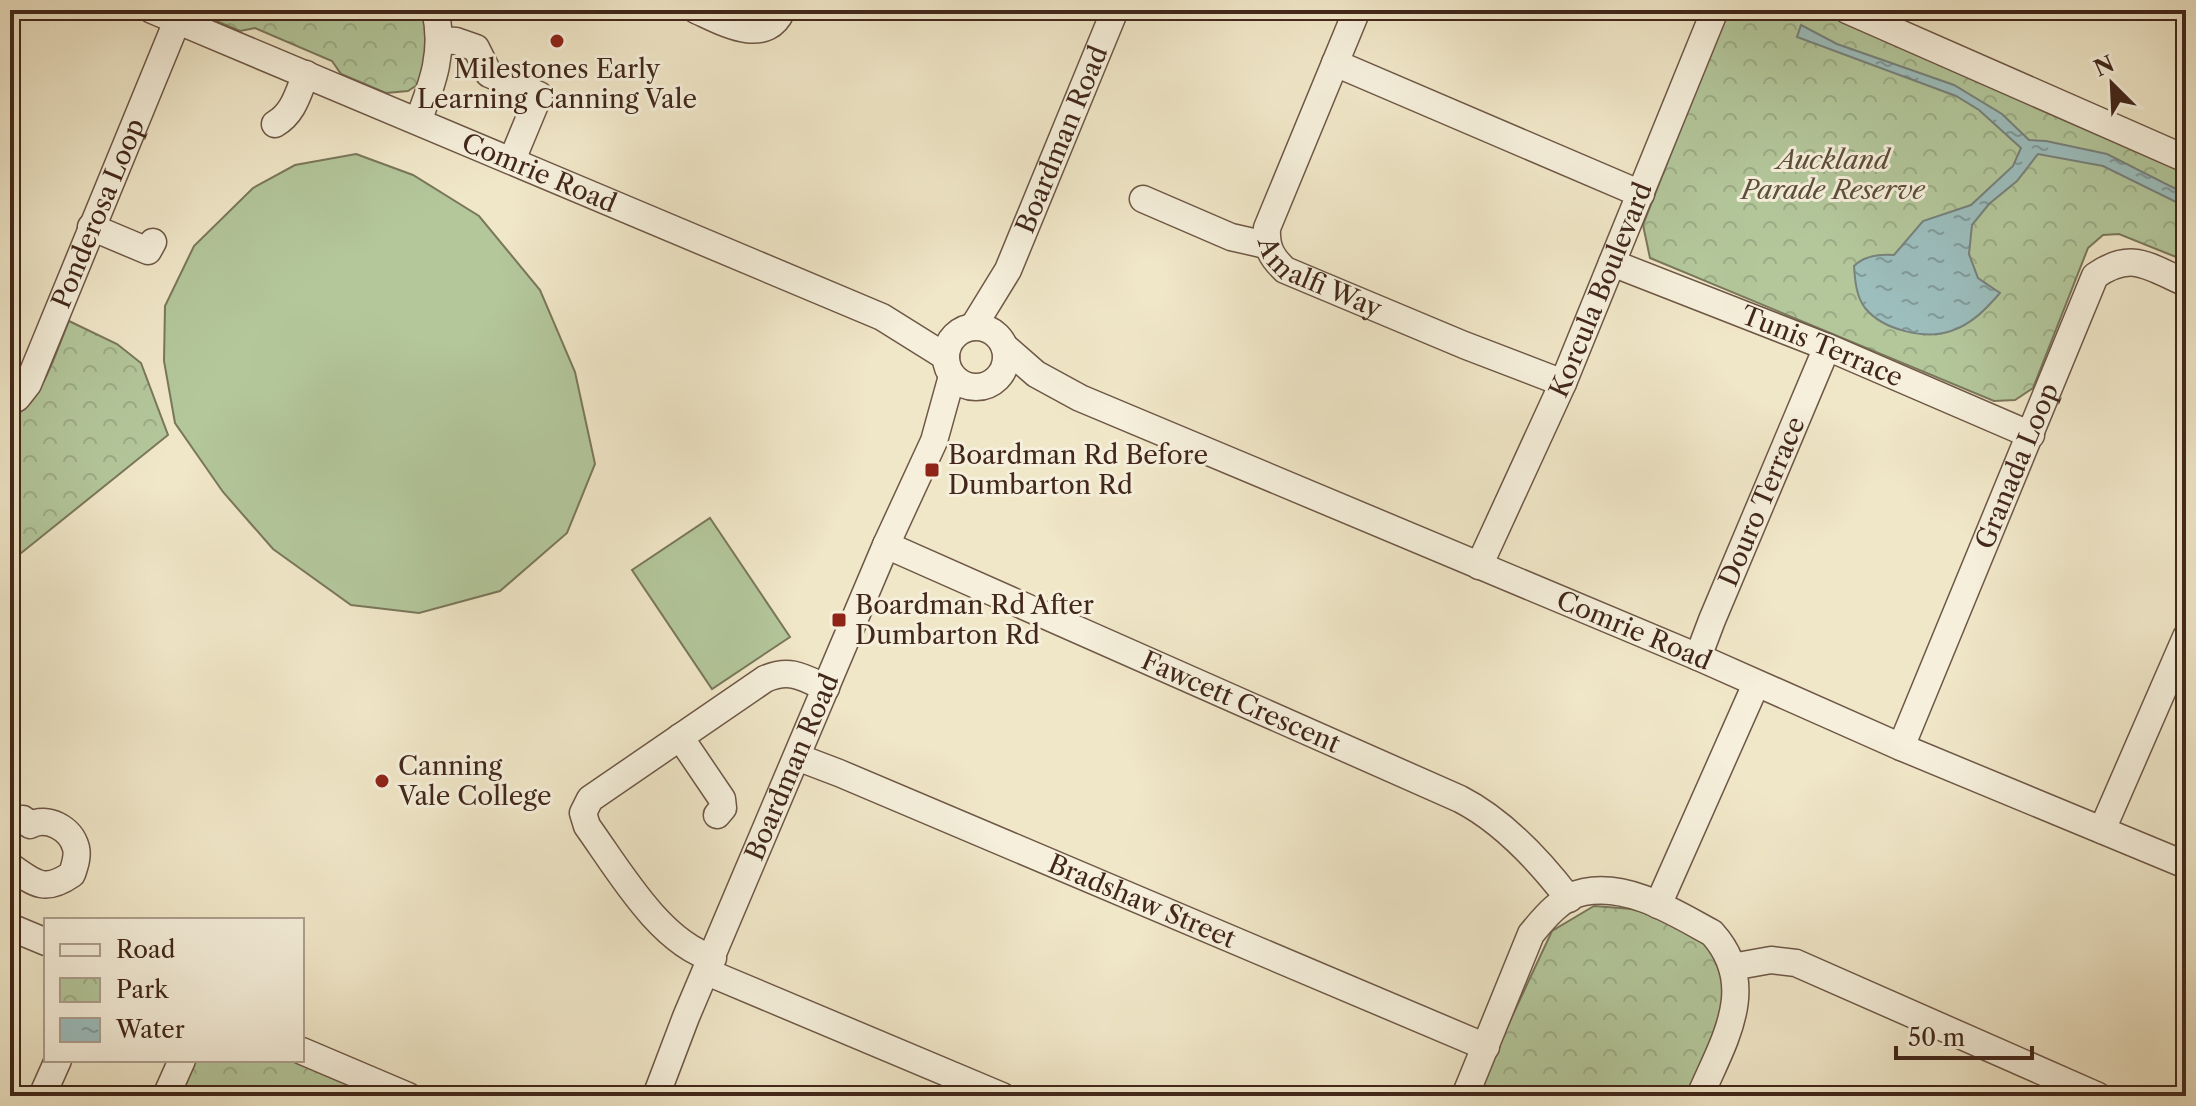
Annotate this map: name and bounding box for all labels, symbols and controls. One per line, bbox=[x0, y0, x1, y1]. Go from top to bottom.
marker: Milestones Early Learning Canning Vale bbox=[548, 32, 566, 50]
street label: Boardman Road bbox=[1009, 41, 1115, 238]
north arrow bbox=[2072, 44, 2152, 124]
text: N bbox=[2090, 50, 2118, 82]
place label: Milestones Early Learning Canning Vale bbox=[417, 53, 697, 115]
street label: Ponderosa Loop bbox=[45, 114, 151, 313]
street label: Comrie Road bbox=[457, 126, 622, 220]
park label: Auckland Parade Reserve bbox=[1739, 144, 1926, 206]
street label: Korcula Boulevard bbox=[1543, 178, 1659, 402]
street label: Amalfi Way bbox=[1250, 232, 1387, 325]
street label: Tunis Terrace bbox=[1737, 299, 1908, 394]
street label: Granada Loop bbox=[1968, 378, 2065, 554]
street label: Douro Terrace bbox=[1712, 412, 1812, 591]
place label: Boardman Rd Before Dumbarton Rd bbox=[948, 439, 1208, 501]
marker: Boardman Rd Before Dumbarton Rd bbox=[923, 461, 941, 479]
street label: Comrie Road bbox=[1552, 584, 1717, 677]
place label: Boardman Rd After Dumbarton Rd bbox=[855, 589, 1094, 651]
marker: Boardman Rd After Dumbarton Rd bbox=[830, 611, 848, 629]
street label: Fawcett Crescent bbox=[1137, 644, 1346, 760]
street label: Boardman Road bbox=[738, 669, 846, 865]
place label: Canning Vale College bbox=[397, 750, 551, 812]
marker: Canning Vale College bbox=[373, 772, 391, 790]
street label: Bradshaw Street bbox=[1043, 847, 1241, 955]
legend bbox=[44, 918, 304, 1062]
text: Road bbox=[116, 935, 176, 964]
text: Park bbox=[116, 975, 169, 1004]
scale bar bbox=[1896, 1010, 2032, 1060]
text: Water bbox=[115, 1015, 185, 1044]
text: 50 m bbox=[1908, 1023, 1965, 1052]

